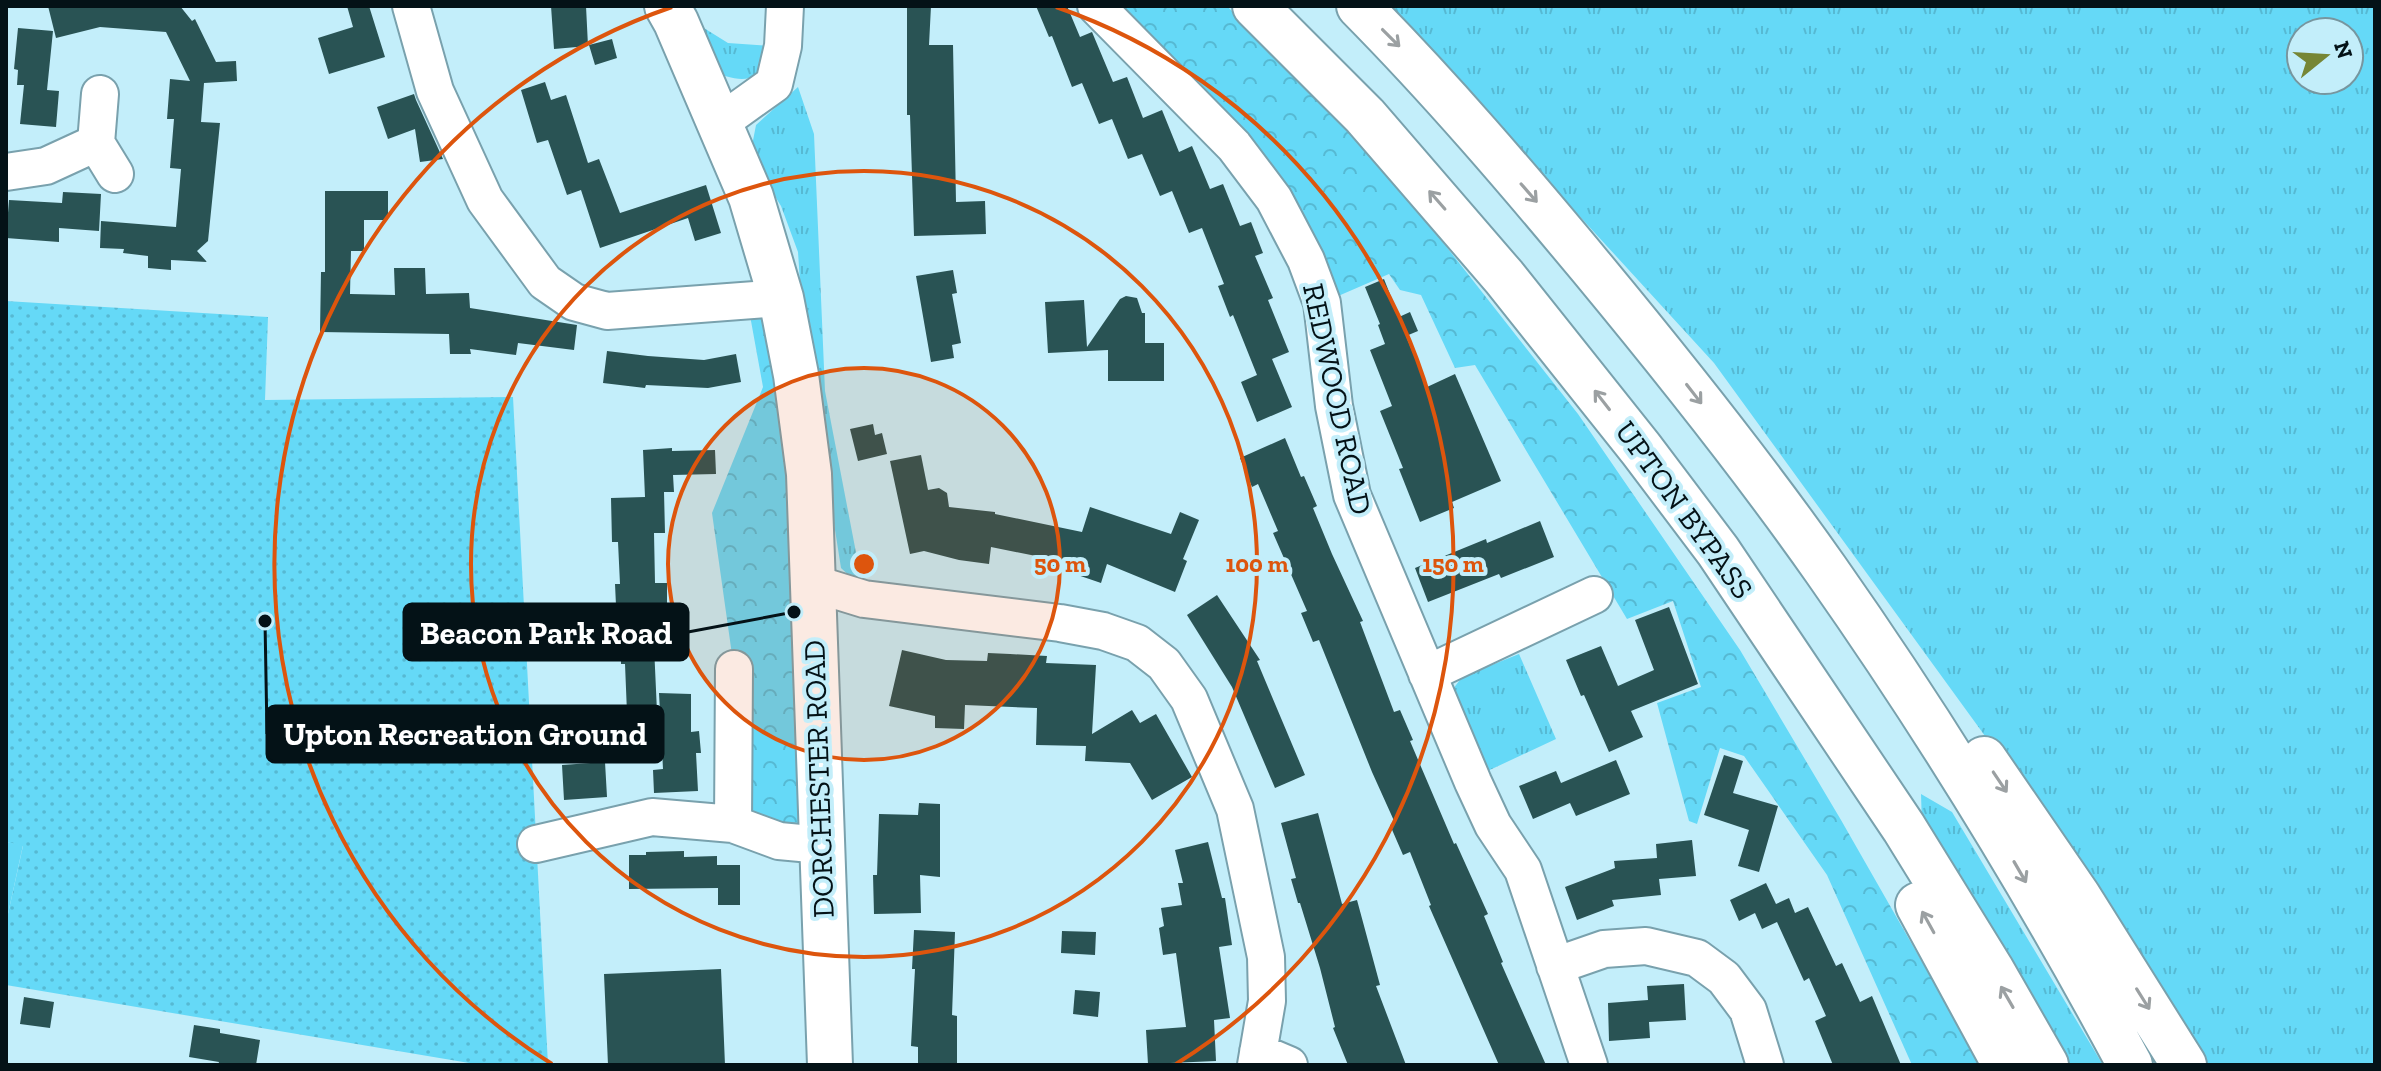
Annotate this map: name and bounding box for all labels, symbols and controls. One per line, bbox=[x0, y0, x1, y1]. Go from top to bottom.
north arrow bbox=[2285, 16, 2365, 96]
one-way arrow bbox=[1381, 28, 1400, 47]
text: N bbox=[2328, 38, 2359, 62]
one-way arrow bbox=[1520, 182, 1538, 202]
one-way arrow bbox=[1428, 190, 1446, 210]
street label: REDWOOD ROAD bbox=[1295, 280, 1379, 518]
one-way arrow bbox=[1685, 383, 1702, 404]
one-way arrow bbox=[1594, 390, 1611, 411]
street label: UPTON BYPASS bbox=[1607, 414, 1761, 606]
text: 50 m bbox=[1034, 549, 1086, 578]
text: 100 m bbox=[1226, 549, 1288, 578]
text: 150 m bbox=[1422, 549, 1484, 578]
centre of rings bbox=[850, 550, 878, 578]
callout: Beacon Park Road bbox=[404, 604, 688, 660]
text: Beacon Park Road bbox=[420, 614, 672, 652]
street label: DORCHESTER ROAD bbox=[796, 639, 842, 919]
callout: Upton Recreation Ground bbox=[267, 706, 663, 762]
text: Upton Recreation Ground bbox=[283, 715, 647, 753]
one-way arrow bbox=[1992, 770, 2008, 792]
one-way arrow bbox=[2012, 860, 2028, 883]
one-way arrow bbox=[1920, 911, 1936, 934]
one-way arrow bbox=[1999, 986, 2015, 1009]
one-way arrow bbox=[2136, 987, 2152, 1010]

